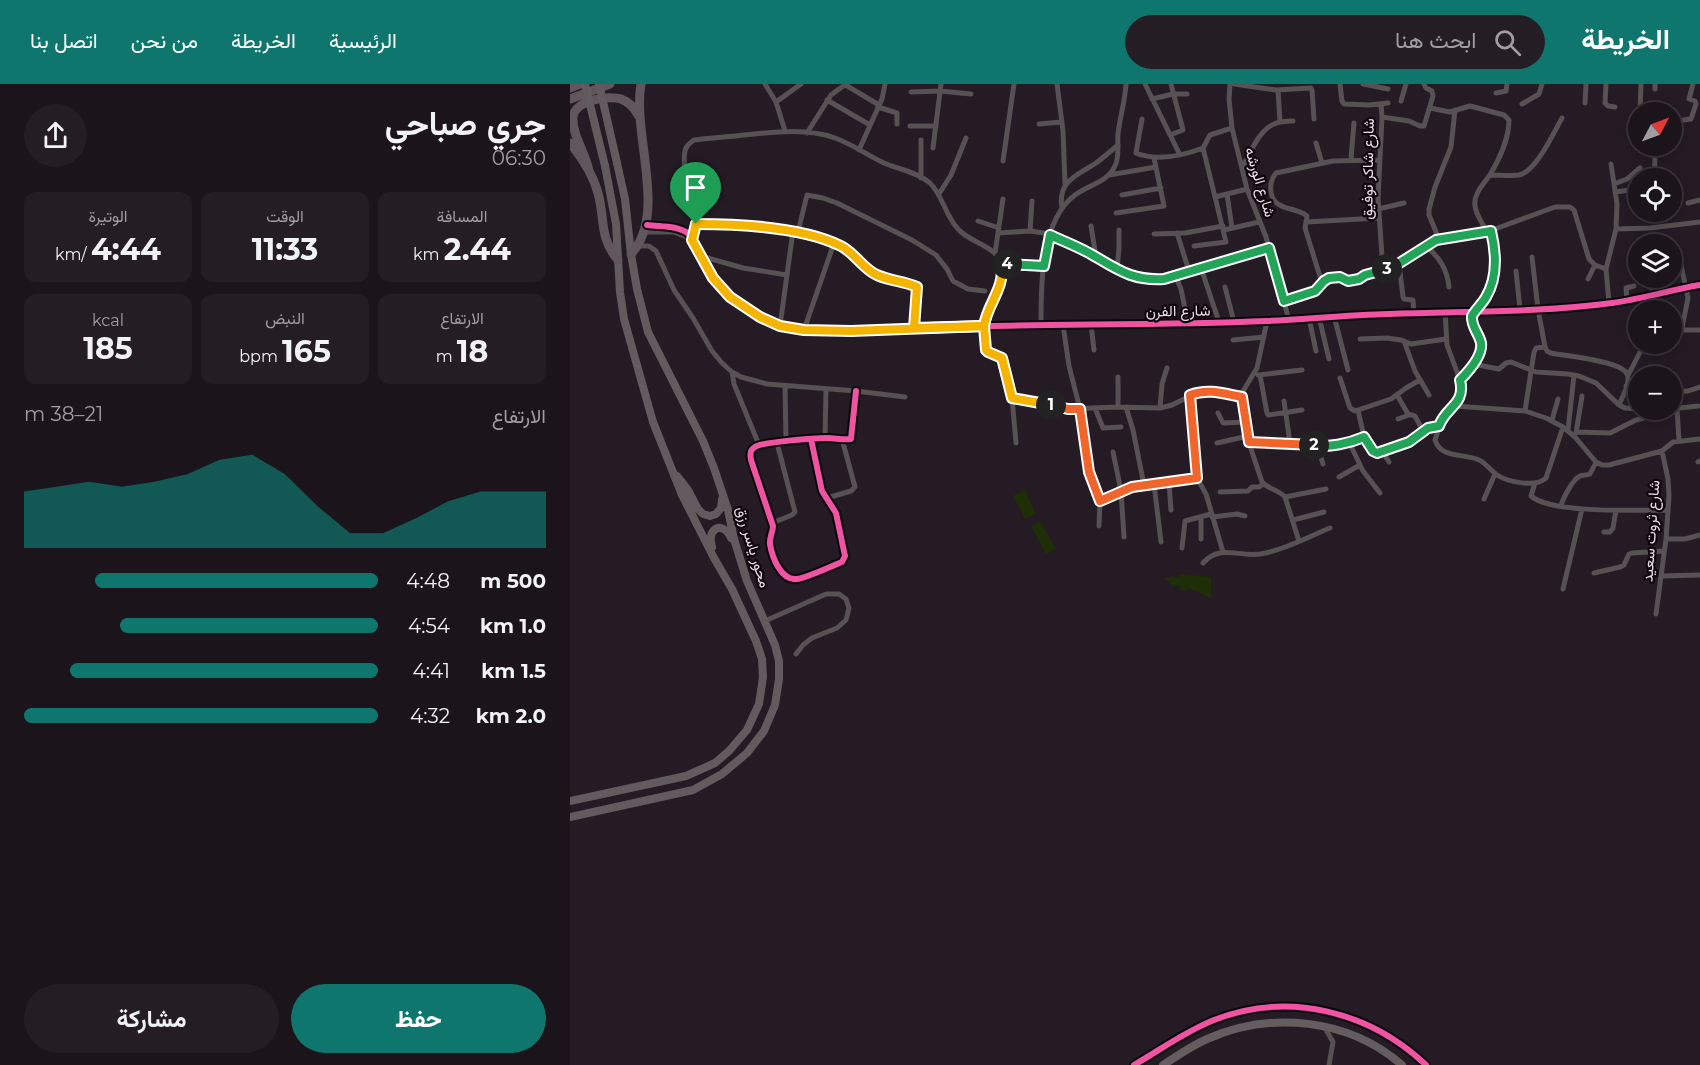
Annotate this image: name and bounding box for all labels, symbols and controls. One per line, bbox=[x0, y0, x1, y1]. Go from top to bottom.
search box bbox=[1125, 15, 1545, 69]
text: الخريطة bbox=[1581, 22, 1670, 56]
icon: search bbox=[1491, 26, 1524, 59]
text: ابحث هنا bbox=[1395, 27, 1476, 54]
text: اتصل بنا bbox=[30, 28, 98, 53]
text: من نحن bbox=[131, 28, 198, 53]
text: الخريطة bbox=[231, 28, 296, 53]
text: الرئيسية bbox=[329, 28, 397, 53]
north arrow bbox=[1628, 102, 1682, 156]
map controls bbox=[1628, 102, 1682, 420]
text: جري صباحي bbox=[385, 103, 546, 143]
button: share bbox=[24, 104, 87, 167]
street label: شارع شاكر توفيق bbox=[1357, 118, 1380, 220]
street label: شارع الورشه bbox=[1239, 145, 1280, 220]
text: 06:30 bbox=[492, 146, 546, 170]
pin bbox=[670, 162, 721, 224]
button: locate bbox=[1628, 168, 1682, 222]
icon: arrive bbox=[679, 171, 712, 204]
text: الوتيرة bbox=[88, 207, 128, 226]
text: الوقت bbox=[266, 207, 304, 226]
text: المسافة bbox=[437, 207, 487, 226]
text: 4:44 bbox=[91, 231, 161, 268]
text: 11:33 bbox=[252, 231, 318, 268]
text: 2.44 bbox=[444, 231, 511, 268]
button: layers bbox=[1628, 234, 1682, 288]
text: /km bbox=[55, 245, 91, 264]
text: km bbox=[413, 245, 444, 264]
pin: 4 bbox=[992, 249, 1022, 279]
text: 4 bbox=[1001, 254, 1013, 273]
pin: 3 bbox=[1372, 254, 1402, 284]
text: 3 bbox=[1382, 259, 1392, 278]
street label: شارع الفرن bbox=[1145, 300, 1211, 323]
button: + bbox=[1628, 300, 1682, 354]
text: النبض bbox=[265, 309, 305, 328]
text: الارتفاع bbox=[440, 309, 484, 328]
text: kcal bbox=[92, 311, 124, 330]
text: 185 bbox=[83, 330, 133, 367]
text: 165 bbox=[282, 333, 331, 370]
text: 18 bbox=[457, 333, 488, 370]
text: bpm bbox=[239, 347, 282, 366]
text: m bbox=[436, 347, 457, 366]
button: − bbox=[1628, 366, 1682, 420]
pin: 1 bbox=[1036, 390, 1066, 420]
text: 1 bbox=[1048, 395, 1054, 414]
text: 21–38 m bbox=[24, 402, 103, 426]
text: الارتفاع bbox=[492, 404, 546, 428]
pin: 2 bbox=[1299, 430, 1329, 460]
text: 2 bbox=[1309, 435, 1319, 454]
street label: شارع ثروت سعيد bbox=[1637, 479, 1666, 583]
street label: محور ياسر رزق bbox=[732, 504, 775, 590]
text: 4:48 bbox=[406, 569, 450, 593]
text: 500 m bbox=[480, 569, 546, 593]
text: 4:54 bbox=[408, 614, 450, 638]
text: 1.0 km bbox=[480, 614, 546, 638]
text: 4:41 bbox=[412, 659, 450, 683]
text: 1.5 km bbox=[481, 659, 546, 683]
text: 4:32 bbox=[410, 704, 450, 728]
text: 2.0 km bbox=[476, 704, 546, 728]
button: مشاركة bbox=[24, 984, 279, 1053]
button: حفظ bbox=[291, 984, 546, 1053]

